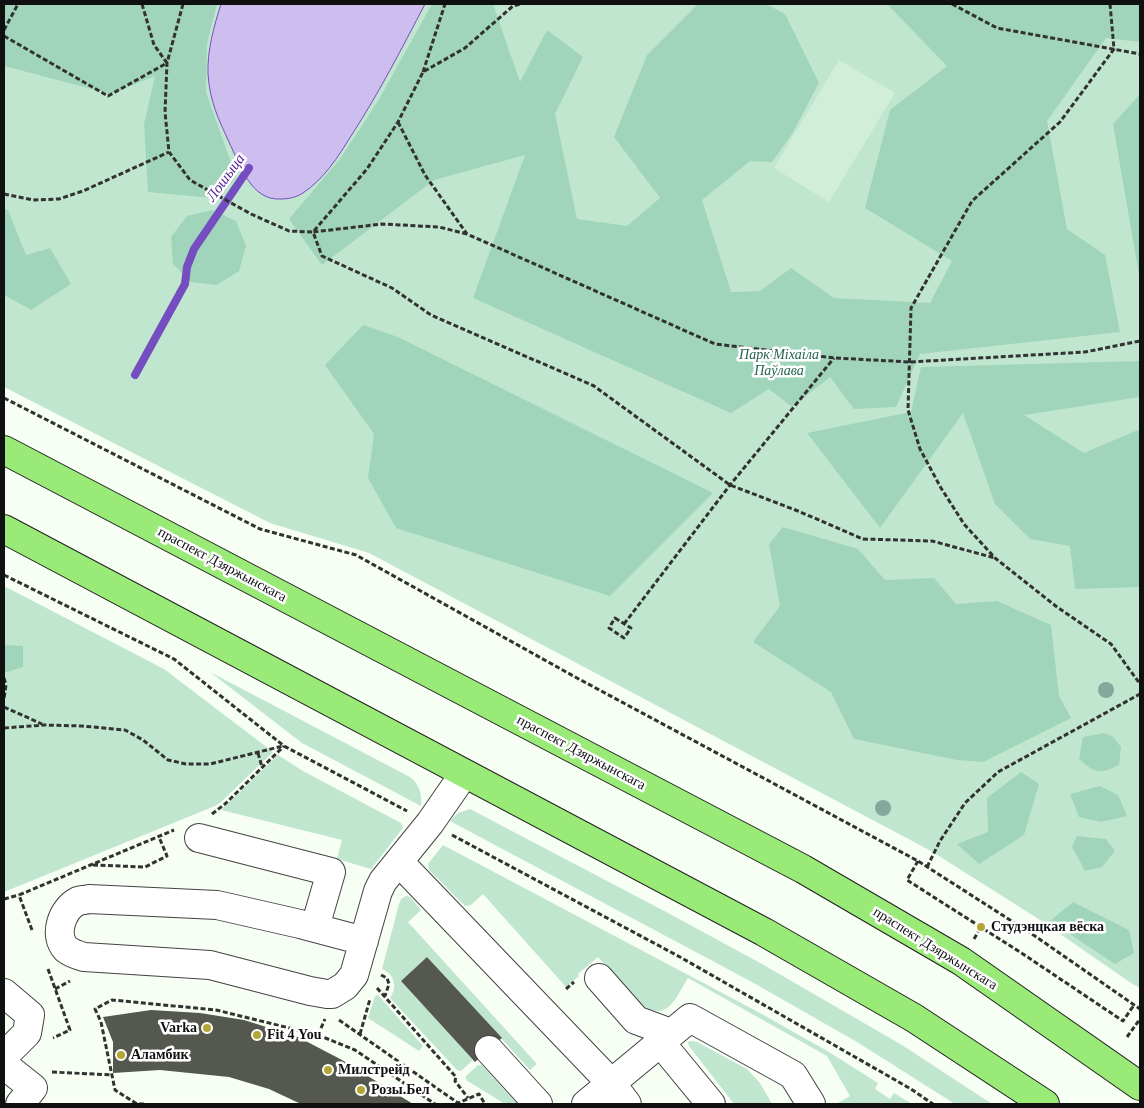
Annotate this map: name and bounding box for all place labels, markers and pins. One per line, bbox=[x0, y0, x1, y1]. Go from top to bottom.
place label: Студэнцкая вёска bbox=[991, 919, 1104, 935]
marker: Студэнцкая вёска bbox=[975, 921, 987, 933]
place label: Varka bbox=[160, 1020, 197, 1036]
marker: Varka bbox=[201, 1022, 213, 1034]
place label: Fit 4 You bbox=[267, 1027, 321, 1043]
marker: Fit 4 You bbox=[251, 1029, 263, 1041]
place label: Аламбик bbox=[131, 1047, 189, 1063]
marker: Аламбик bbox=[115, 1049, 127, 1061]
place label: Милстрейд bbox=[338, 1062, 410, 1078]
marker: Милстрейд bbox=[322, 1064, 334, 1076]
place label: Розы.Бел bbox=[371, 1082, 430, 1098]
marker: Розы.Бел bbox=[355, 1084, 367, 1096]

